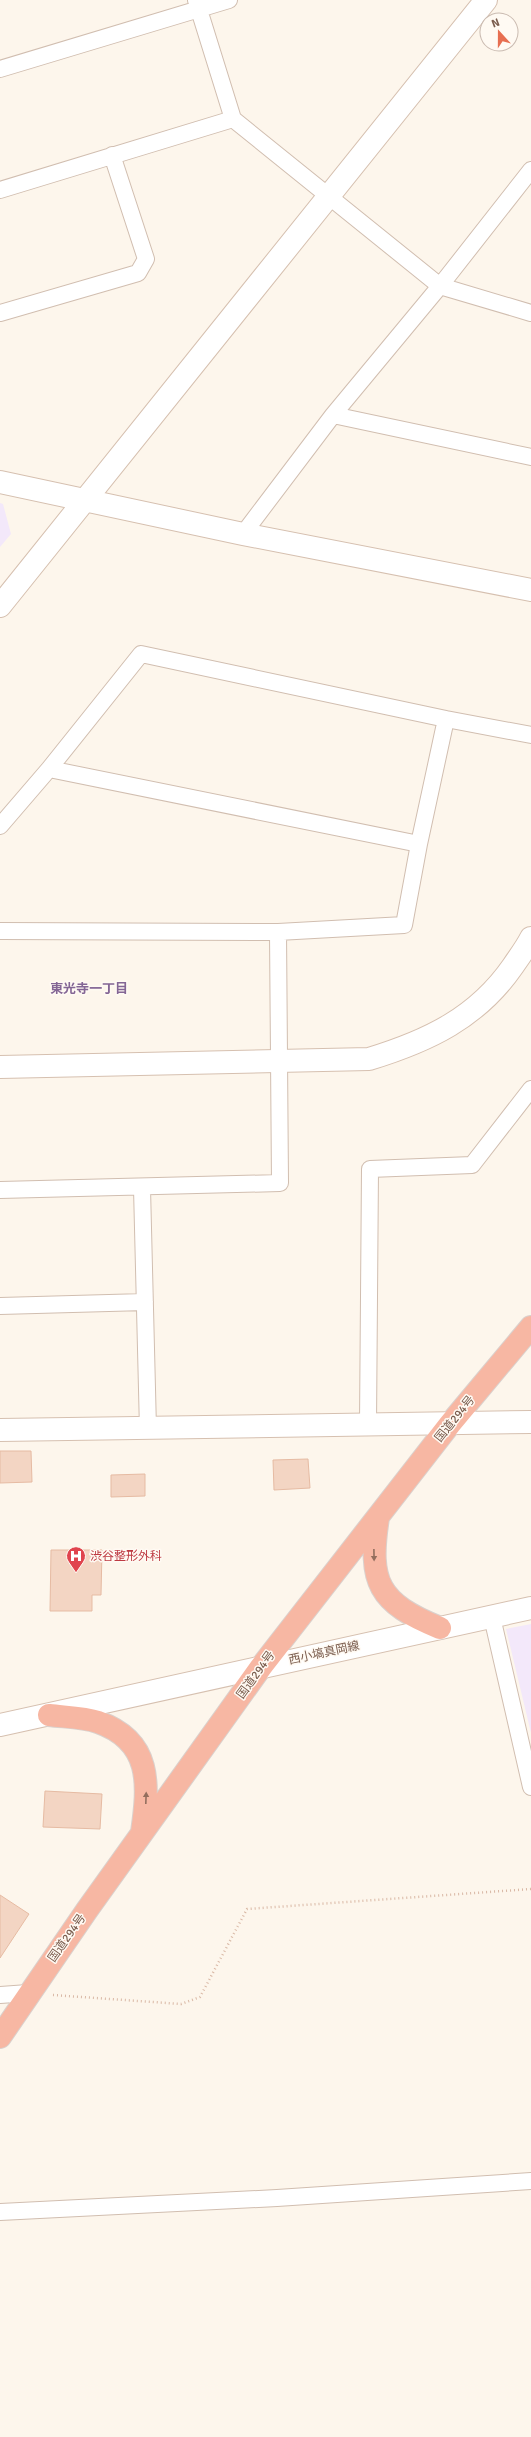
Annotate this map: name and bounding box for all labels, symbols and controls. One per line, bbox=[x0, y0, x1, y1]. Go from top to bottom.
north arrow bbox=[479, 12, 519, 52]
text: N bbox=[490, 16, 501, 31]
district label: 東光寺一丁目 bbox=[50, 981, 128, 997]
street label: 国道294号 bbox=[432, 1393, 478, 1445]
hospital icon: 渋谷整形外科 bbox=[65, 1545, 87, 1573]
place label: 渋谷整形外科 bbox=[90, 1549, 162, 1564]
one-way arrow bbox=[371, 1549, 377, 1562]
street label: 西小塙真岡線 bbox=[287, 1638, 361, 1668]
street label: 国道294号 bbox=[234, 1648, 278, 1702]
one-way arrow bbox=[143, 1791, 149, 1804]
street label: 国道294号 bbox=[45, 1911, 89, 1965]

